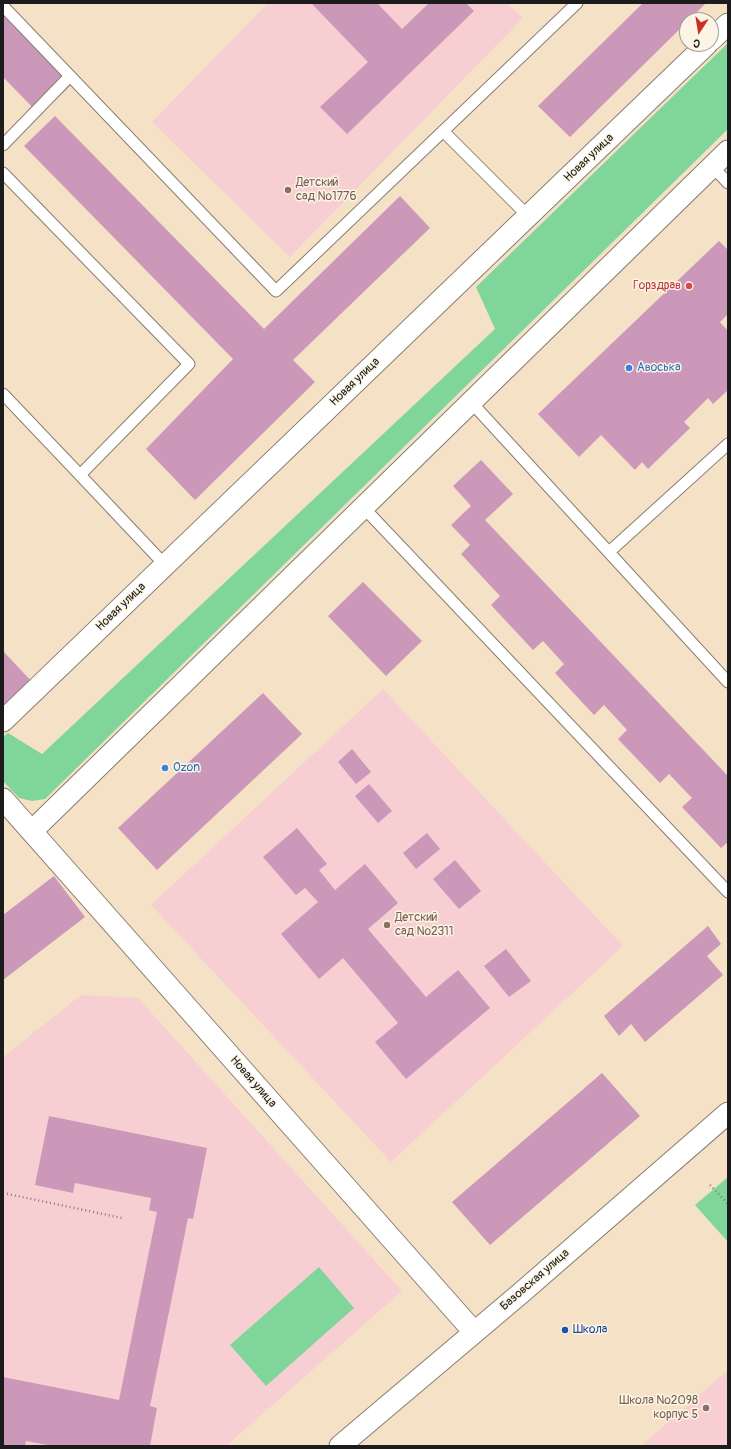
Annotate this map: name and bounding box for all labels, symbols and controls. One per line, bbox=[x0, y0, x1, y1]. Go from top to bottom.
north arrow bbox=[679, 12, 719, 52]
text: С bbox=[692, 36, 701, 50]
street label: Новая улица bbox=[561, 131, 617, 185]
place label: Детский сад №1776 bbox=[296, 176, 356, 204]
marker: Детский сад №1776 bbox=[283, 185, 293, 195]
place label: Горздрав bbox=[633, 279, 681, 293]
marker: Горздрав bbox=[684, 281, 694, 291]
street label: Новая улица bbox=[327, 355, 383, 409]
place label: Авоська bbox=[637, 361, 681, 375]
marker: Авоська bbox=[624, 363, 634, 373]
street label: Новая улица bbox=[93, 580, 149, 634]
place label: Ozon bbox=[173, 761, 200, 775]
marker: Ozon bbox=[160, 763, 170, 773]
place label: Детский сад №2311 bbox=[395, 911, 453, 939]
marker: Детский сад №2311 bbox=[382, 920, 392, 930]
street label: Новая улица bbox=[227, 1053, 279, 1111]
street label: Базовская улица bbox=[497, 1246, 573, 1314]
place label: Школа bbox=[573, 1323, 607, 1337]
marker: Школа bbox=[560, 1325, 570, 1335]
place label: Школа №2098 корпус 5 bbox=[619, 1394, 698, 1422]
marker: Школа №2098 корпус 5 bbox=[701, 1403, 711, 1413]

